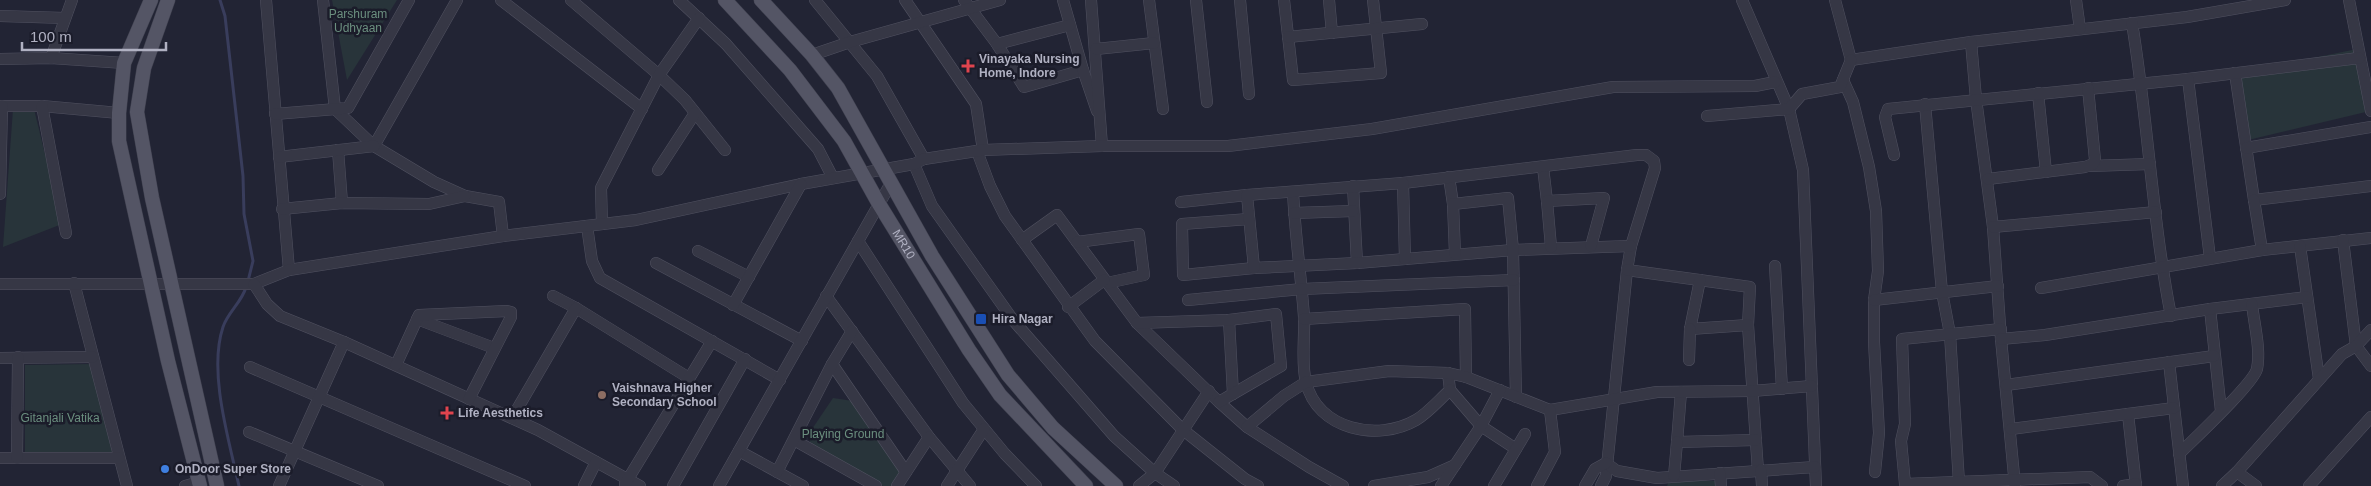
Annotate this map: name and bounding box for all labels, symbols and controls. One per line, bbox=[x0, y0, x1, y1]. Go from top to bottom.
park label: Parshuram Udhyaan bbox=[329, 7, 387, 35]
scale bar bbox=[22, 20, 166, 52]
text: 100 m bbox=[30, 28, 72, 45]
place label: Vinayaka Nursing Home, Indore bbox=[979, 52, 1080, 80]
marker: Vinayaka Nursing Home, Indore bbox=[961, 59, 975, 73]
street label: MR10 bbox=[889, 227, 918, 262]
marker: Hira Nagar bbox=[974, 312, 988, 326]
place label: Hira Nagar bbox=[992, 312, 1053, 326]
place label: Vaishnava Higher Secondary School bbox=[612, 381, 717, 409]
marker: Vaishnava Higher Secondary School bbox=[596, 389, 608, 401]
marker: Life Aesthetics bbox=[440, 406, 454, 420]
place label: Life Aesthetics bbox=[458, 406, 543, 420]
park label: Gitanjali Vatika bbox=[20, 411, 100, 425]
park label: Playing Ground bbox=[802, 427, 884, 441]
place label: OnDoor Super Store bbox=[175, 462, 291, 476]
marker: OnDoor Super Store bbox=[159, 463, 171, 475]

